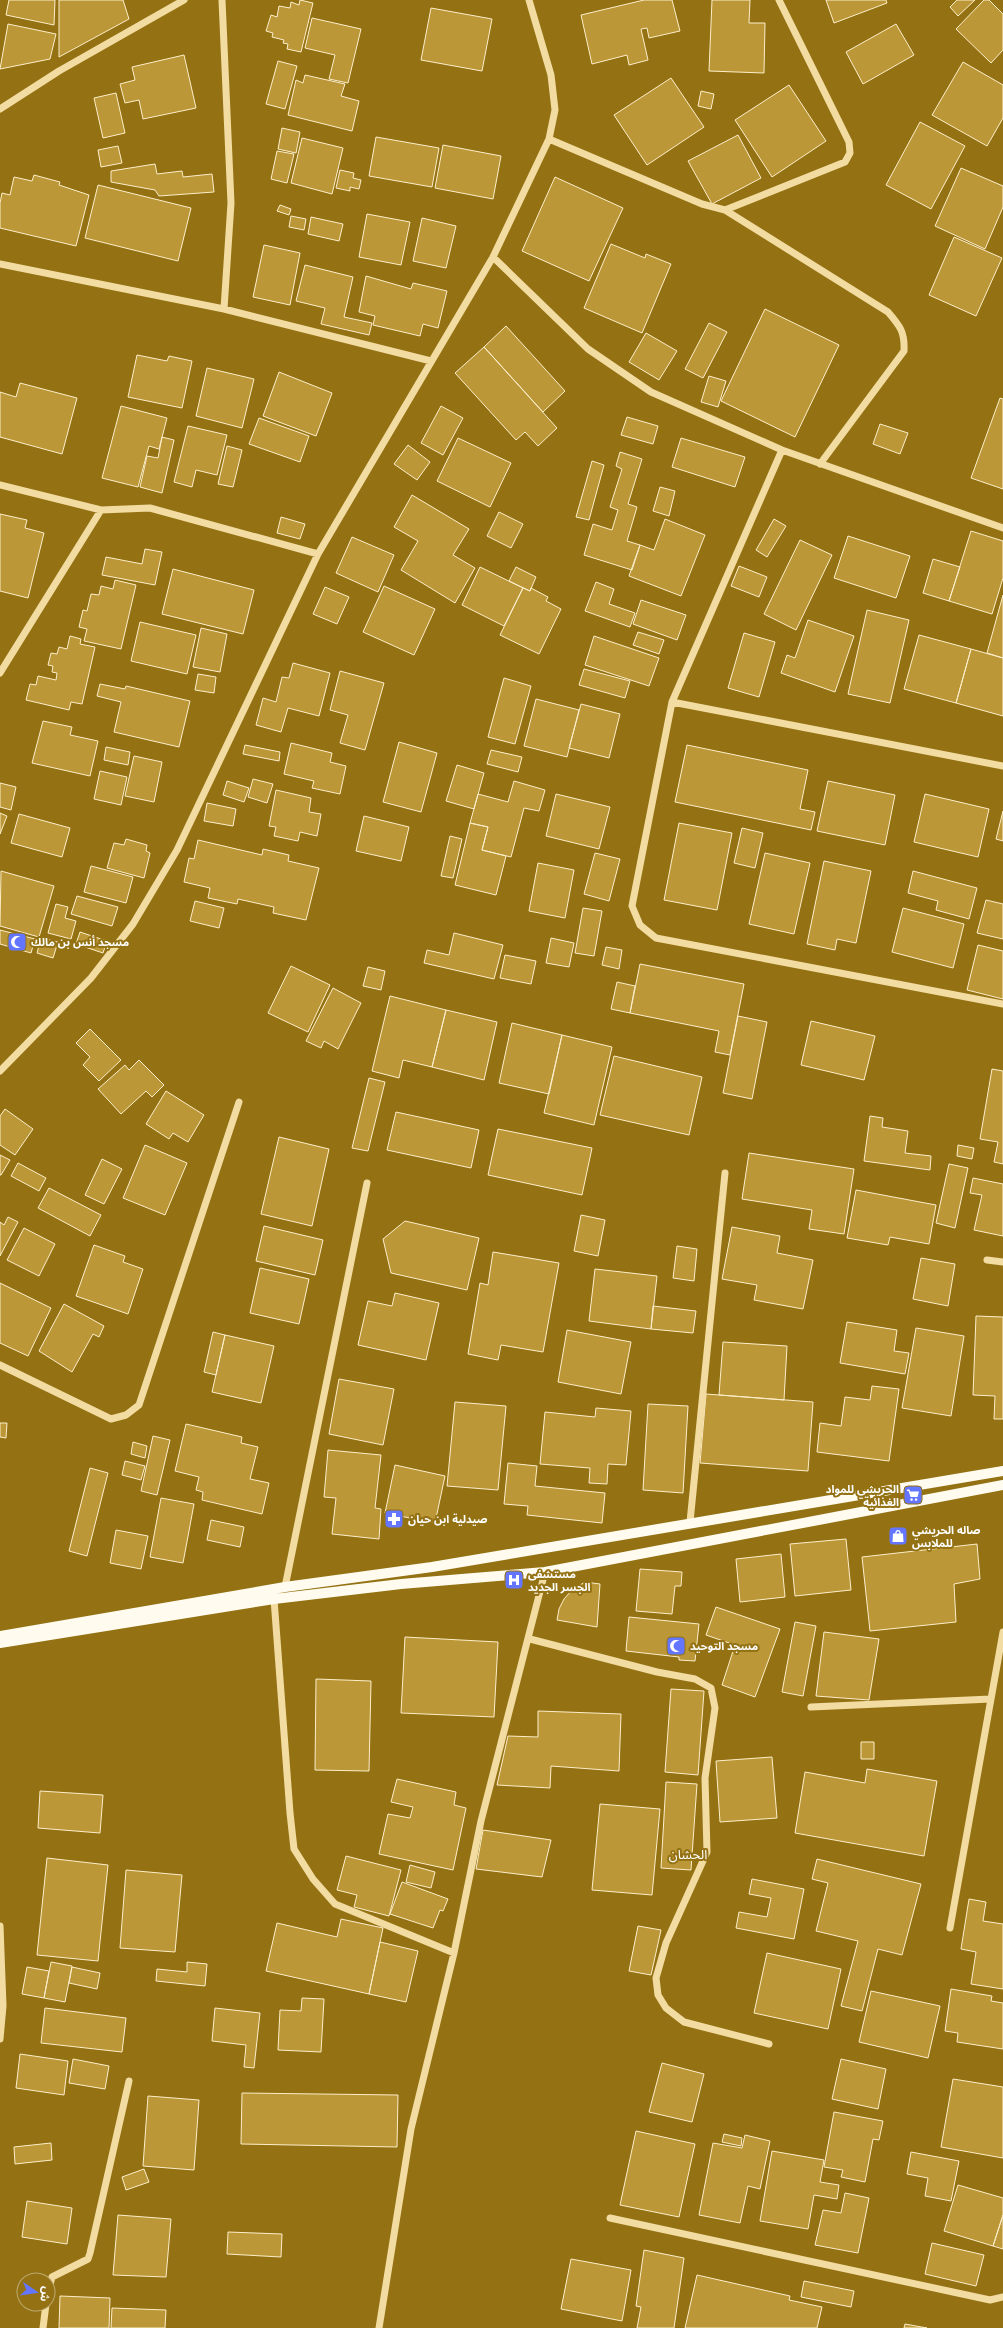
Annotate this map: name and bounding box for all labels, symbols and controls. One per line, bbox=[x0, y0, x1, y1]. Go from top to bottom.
mosque icon: مسجد أنس بن مالك bbox=[6, 931, 28, 953]
place label: مسجد أنس بن مالك bbox=[31, 934, 129, 949]
place label: الحريشي للمواد الغذائية bbox=[826, 1481, 899, 1509]
supermarket icon: الحريشي للمواد الغذائية bbox=[902, 1484, 924, 1506]
pharmacy icon: صيدلية ابن حيان bbox=[383, 1508, 405, 1530]
place label: صيدلية ابن حيان bbox=[408, 1511, 488, 1526]
place label: صاله الحريشي للملابس bbox=[912, 1522, 981, 1550]
shop icon: صاله الحريشي للملابس bbox=[887, 1525, 909, 1547]
place label: مستشفى الجسر الجديد bbox=[528, 1566, 590, 1594]
hospital icon: مستشفى الجسر الجديد bbox=[503, 1569, 525, 1591]
mosque icon: مسجد التوحيد bbox=[665, 1635, 687, 1657]
place label: مسجد التوحيد bbox=[690, 1638, 758, 1653]
district label: الحشان bbox=[669, 1845, 707, 1863]
north arrow bbox=[16, 2272, 56, 2312]
text: ش bbox=[37, 2285, 55, 2303]

